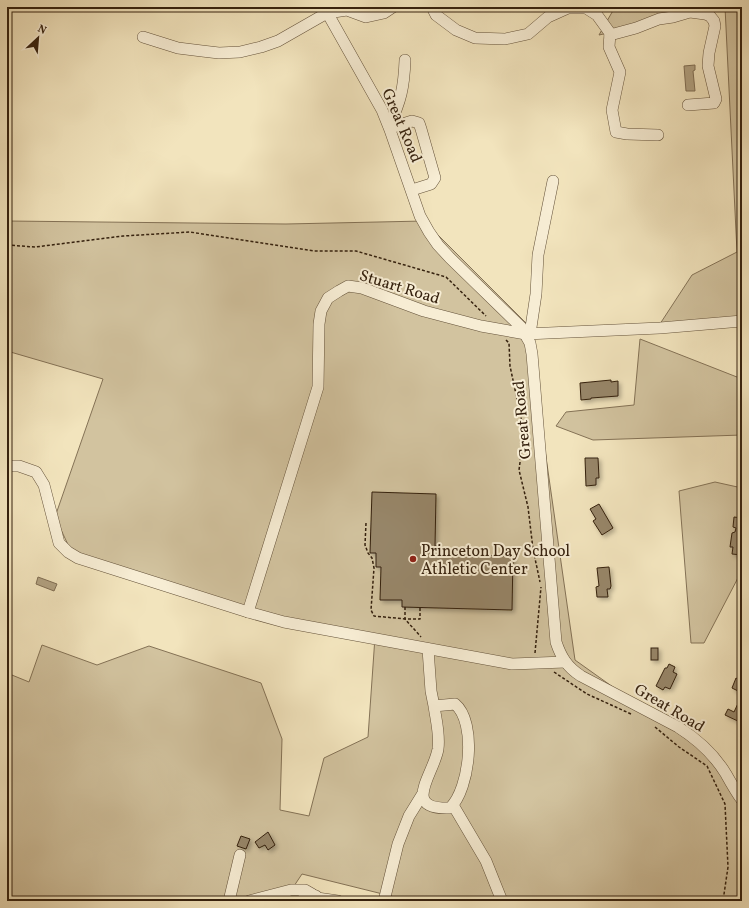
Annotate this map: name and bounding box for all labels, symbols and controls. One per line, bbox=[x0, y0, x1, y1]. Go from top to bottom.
north arrow bbox=[18, 18, 58, 58]
text: N bbox=[35, 22, 49, 39]
street label: Great Road bbox=[376, 85, 427, 166]
street label: Stuart Road bbox=[356, 265, 442, 311]
street label: Great Road bbox=[509, 380, 537, 460]
place label: Princeton Day School Athletic Center bbox=[421, 541, 570, 581]
marker: Princeton Day School Athletic Center bbox=[408, 554, 418, 564]
street label: Great Road bbox=[630, 679, 708, 738]

